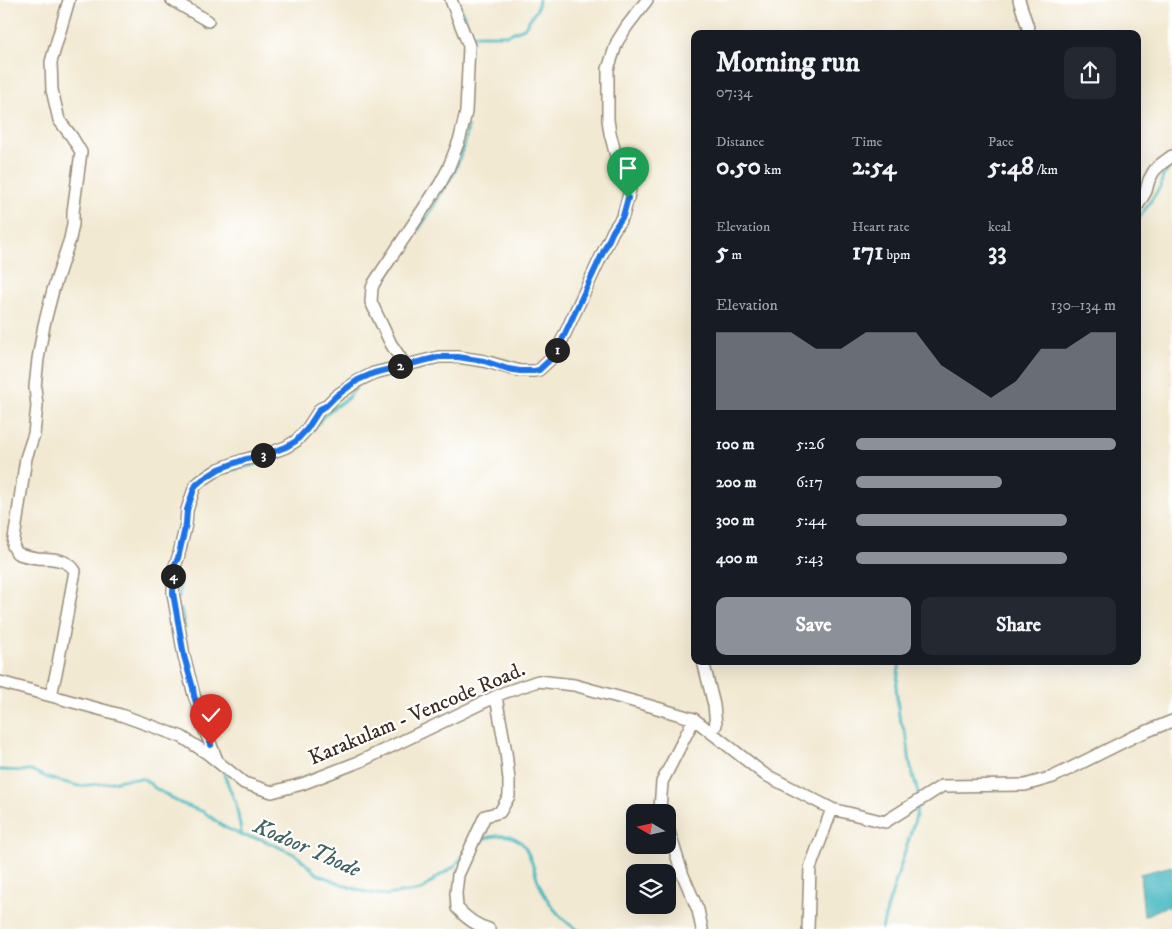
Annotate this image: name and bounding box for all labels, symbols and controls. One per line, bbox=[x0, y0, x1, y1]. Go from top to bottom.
text: Morning run bbox=[716, 45, 860, 80]
button: share bbox=[1064, 47, 1116, 99]
text: 07:34 bbox=[716, 82, 752, 102]
text: Distance bbox=[716, 133, 764, 151]
text: Time bbox=[852, 133, 882, 151]
text: Pace bbox=[988, 133, 1014, 151]
pin bbox=[607, 147, 649, 198]
text: 0.50 bbox=[716, 151, 761, 182]
text: 2:54 bbox=[852, 151, 896, 182]
text: 5:48 bbox=[988, 151, 1034, 182]
icon: arrive bbox=[614, 154, 642, 182]
text: km bbox=[761, 161, 781, 179]
text: /km bbox=[1034, 161, 1058, 179]
text: Elevation bbox=[716, 218, 770, 236]
text: Heart rate bbox=[852, 218, 909, 236]
text: kcal bbox=[988, 218, 1011, 236]
text: 5 bbox=[716, 236, 728, 267]
text: 171 bbox=[852, 236, 884, 267]
text: 33 bbox=[988, 236, 1007, 267]
text: m bbox=[728, 246, 742, 264]
text: bpm bbox=[884, 246, 911, 264]
text: Elevation bbox=[716, 295, 778, 315]
text: 130–134 m bbox=[1051, 295, 1116, 315]
pin: 1 bbox=[544, 338, 570, 362]
text: 1 bbox=[555, 341, 560, 359]
pin: 2 bbox=[388, 354, 412, 378]
text: 2 bbox=[397, 357, 404, 375]
text: 100 m bbox=[716, 434, 755, 454]
text: 5:26 bbox=[796, 434, 824, 454]
pin: 3 bbox=[250, 442, 276, 468]
text: 3 bbox=[261, 446, 266, 464]
text: 200 m bbox=[716, 472, 757, 492]
text: 6:17 bbox=[796, 472, 823, 492]
text: 300 m bbox=[716, 510, 755, 530]
text: 5:44 bbox=[796, 510, 827, 530]
text: 400 m bbox=[716, 548, 758, 568]
text: 5:43 bbox=[796, 548, 823, 568]
pin: 4 bbox=[160, 564, 186, 588]
text: 4 bbox=[169, 567, 178, 585]
button: Save bbox=[716, 597, 911, 655]
button: Share bbox=[921, 597, 1116, 655]
street label: Karakulam - Vencode Road. bbox=[305, 657, 529, 771]
pin bbox=[190, 694, 232, 745]
icon: check bbox=[197, 701, 225, 729]
north arrow bbox=[626, 804, 676, 854]
map controls bbox=[626, 804, 676, 914]
water label: Kodoor Thode bbox=[249, 812, 365, 884]
button: layers bbox=[626, 864, 676, 914]

